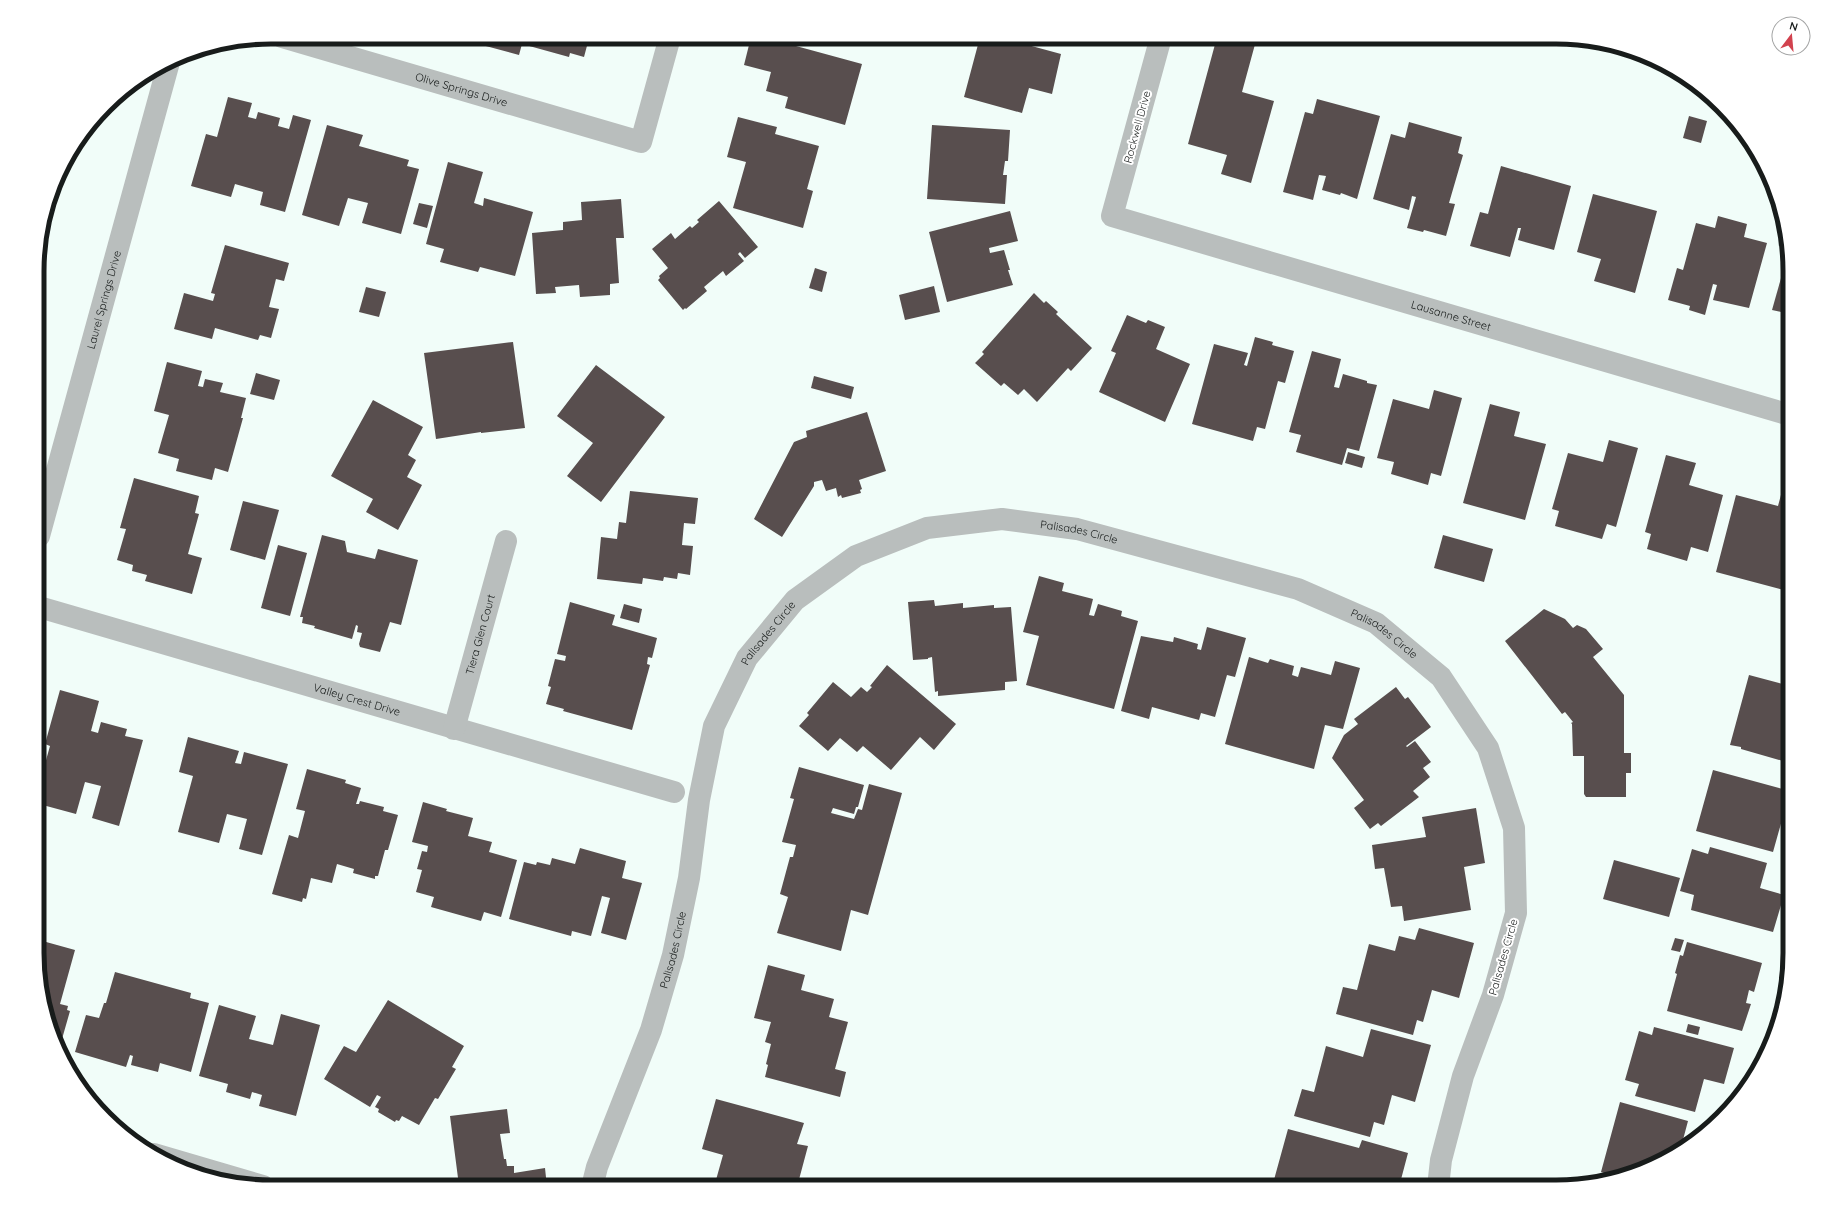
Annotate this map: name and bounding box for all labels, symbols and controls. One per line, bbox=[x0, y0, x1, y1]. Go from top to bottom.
north arrow bbox=[1771, 16, 1811, 56]
text: N bbox=[1788, 19, 1800, 34]
street label: Olive Springs Drive bbox=[414, 69, 509, 110]
street label: Rockwell Drive bbox=[1121, 89, 1153, 165]
street label: Laurel Springs Drive bbox=[84, 249, 124, 351]
street label: Lausanne Street bbox=[1409, 297, 1493, 334]
street label: Palisades Circle bbox=[1039, 517, 1119, 547]
street label: Tiera Glen Court bbox=[462, 593, 498, 676]
street label: Palisades Circle bbox=[738, 598, 798, 667]
street label: Palisades Circle bbox=[1348, 606, 1420, 662]
street label: Valley Crest Drive bbox=[312, 680, 402, 719]
street label: Palisades Circle bbox=[657, 910, 689, 990]
street label: Palisades Circle bbox=[1485, 917, 1521, 997]

